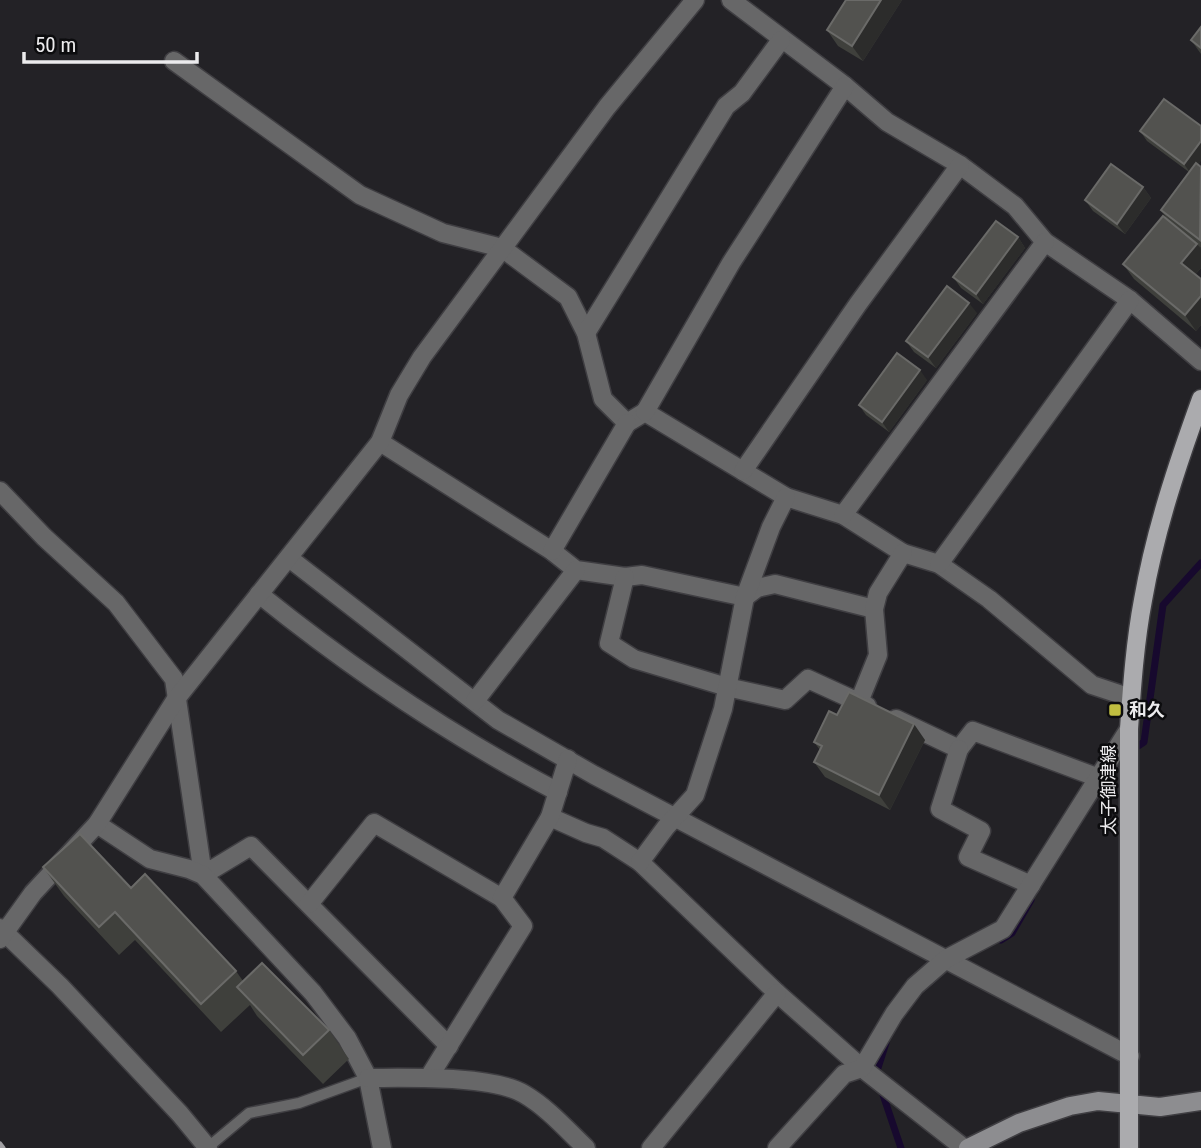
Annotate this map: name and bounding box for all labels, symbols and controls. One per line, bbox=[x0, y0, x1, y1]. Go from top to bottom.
scale bar bbox=[24, 21, 198, 65]
text: 50 m bbox=[35, 33, 76, 57]
place label: 和久 bbox=[1129, 699, 1165, 720]
marker: 和久 bbox=[1107, 702, 1123, 718]
street label: 太子御津線 bbox=[1098, 745, 1119, 835]

